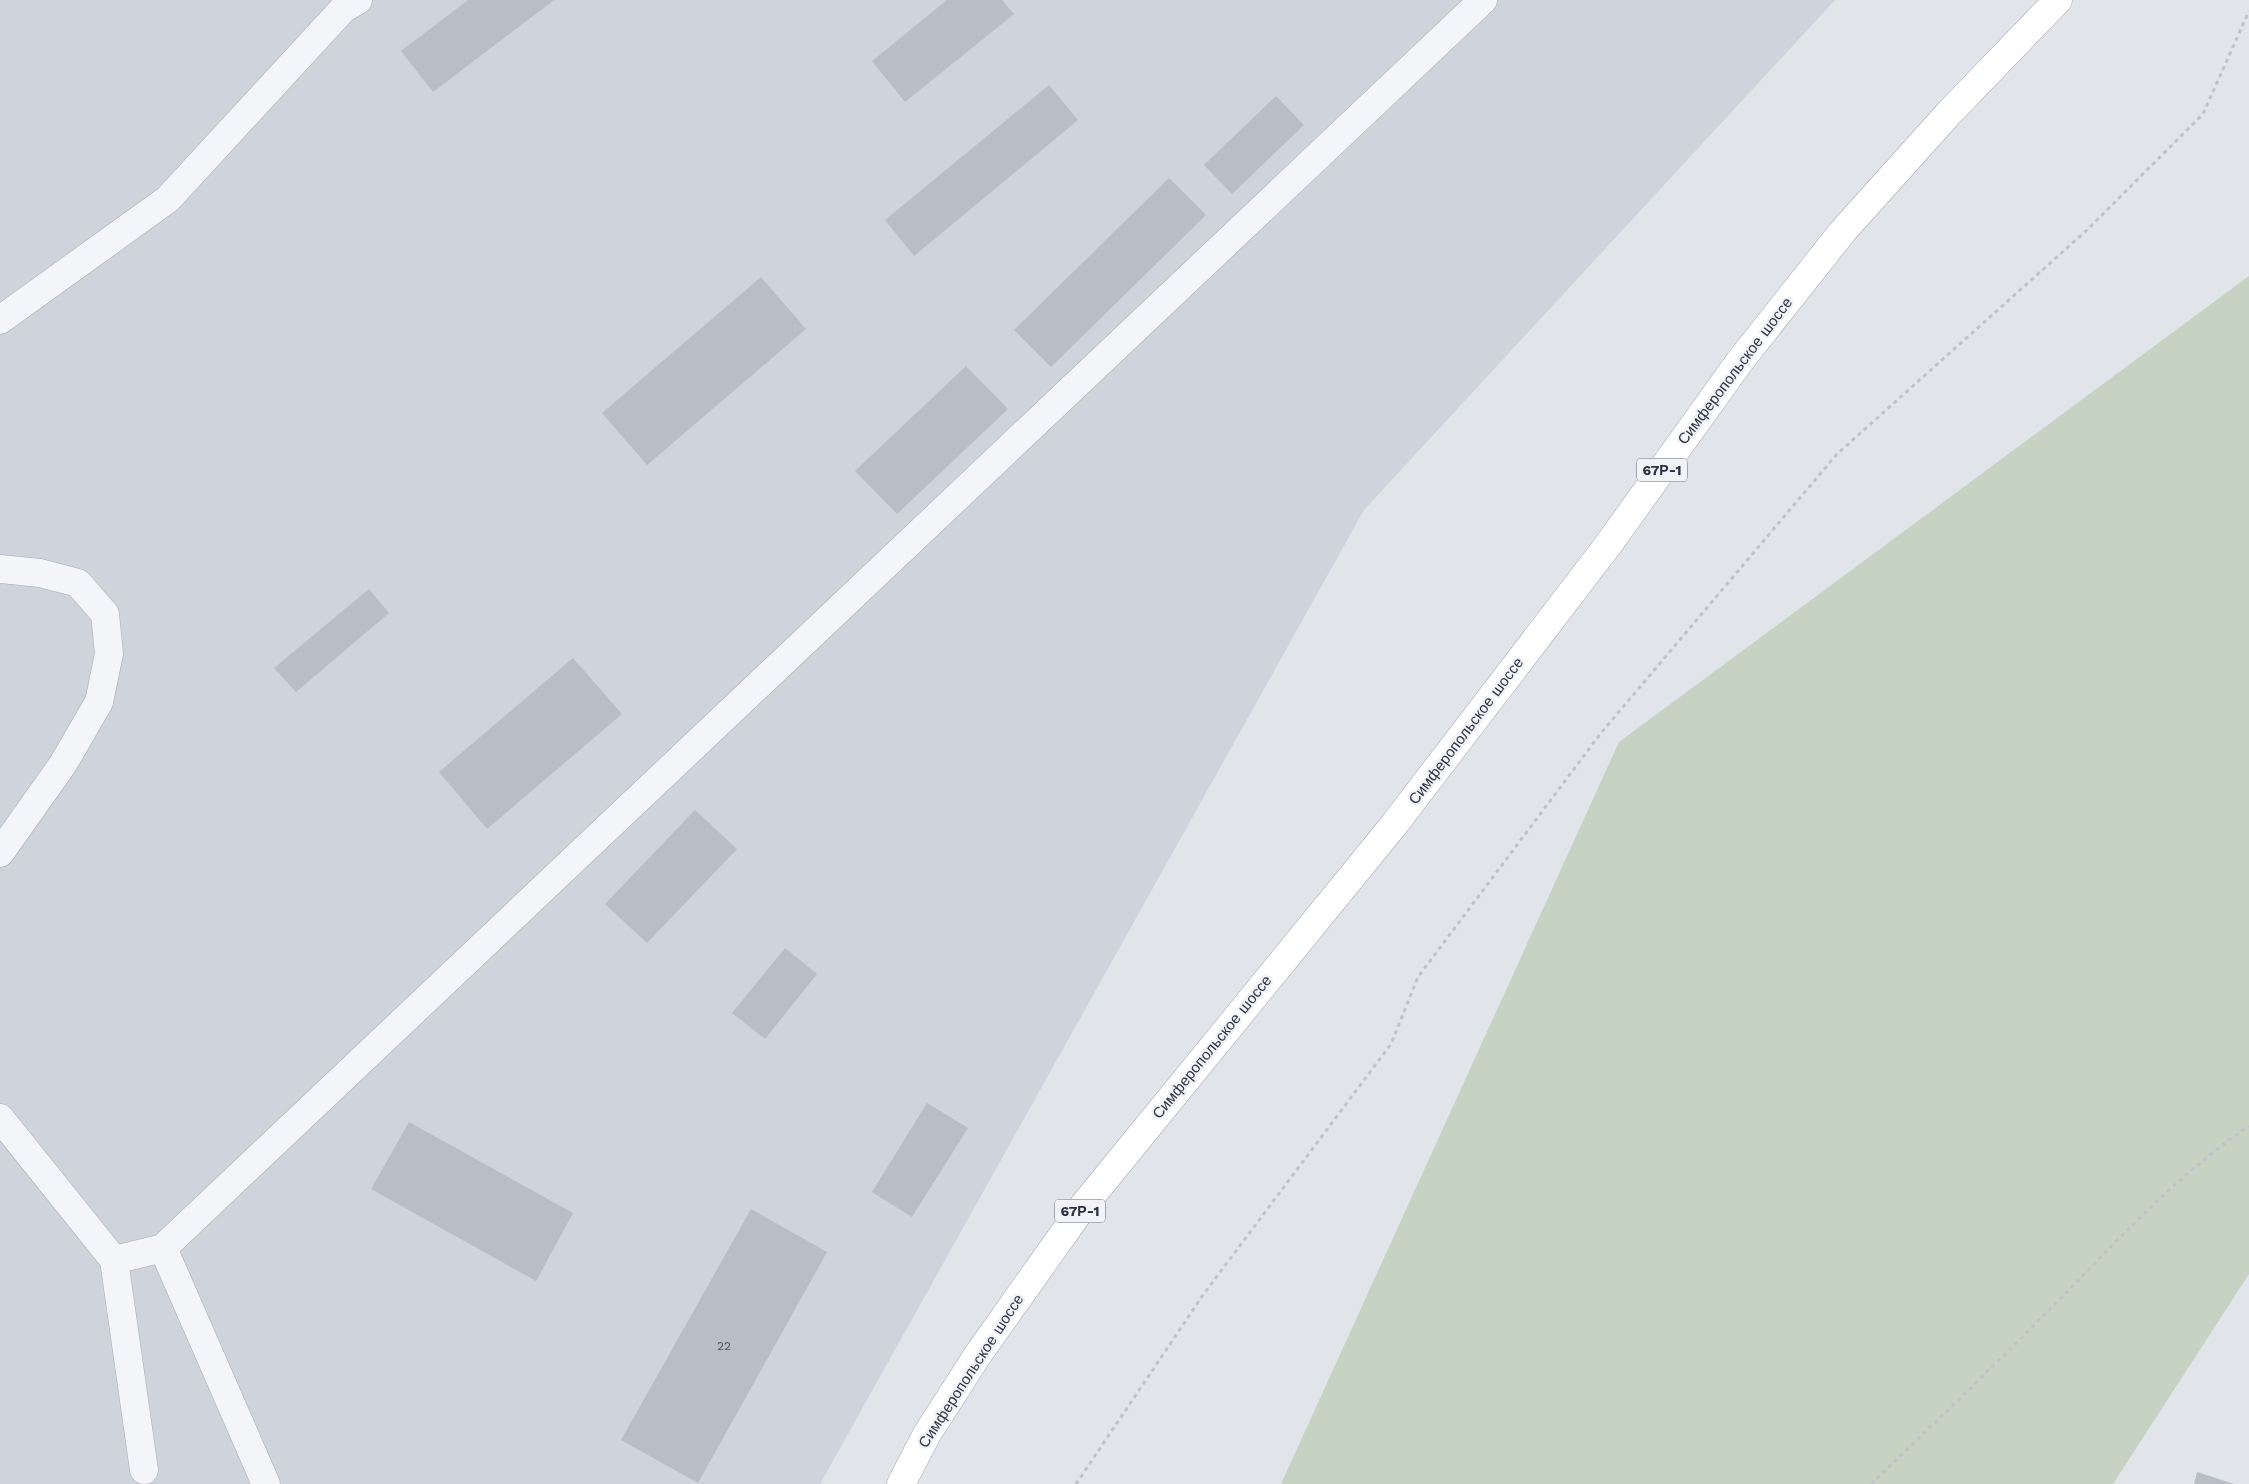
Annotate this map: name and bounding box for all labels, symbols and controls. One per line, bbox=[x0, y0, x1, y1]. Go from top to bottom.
street label: Симферопольское шоссе bbox=[1674, 294, 1796, 448]
road number: 67Р-1 bbox=[1637, 458, 1687, 482]
street label: Симферопольское шоссе bbox=[1405, 654, 1527, 808]
street label: Симферопольское шоссе bbox=[1149, 972, 1275, 1122]
road number: 67Р-1 bbox=[1055, 1200, 1105, 1222]
street label: Симферопольское шоссе bbox=[915, 1291, 1027, 1451]
house number: 22 bbox=[717, 1339, 731, 1353]

